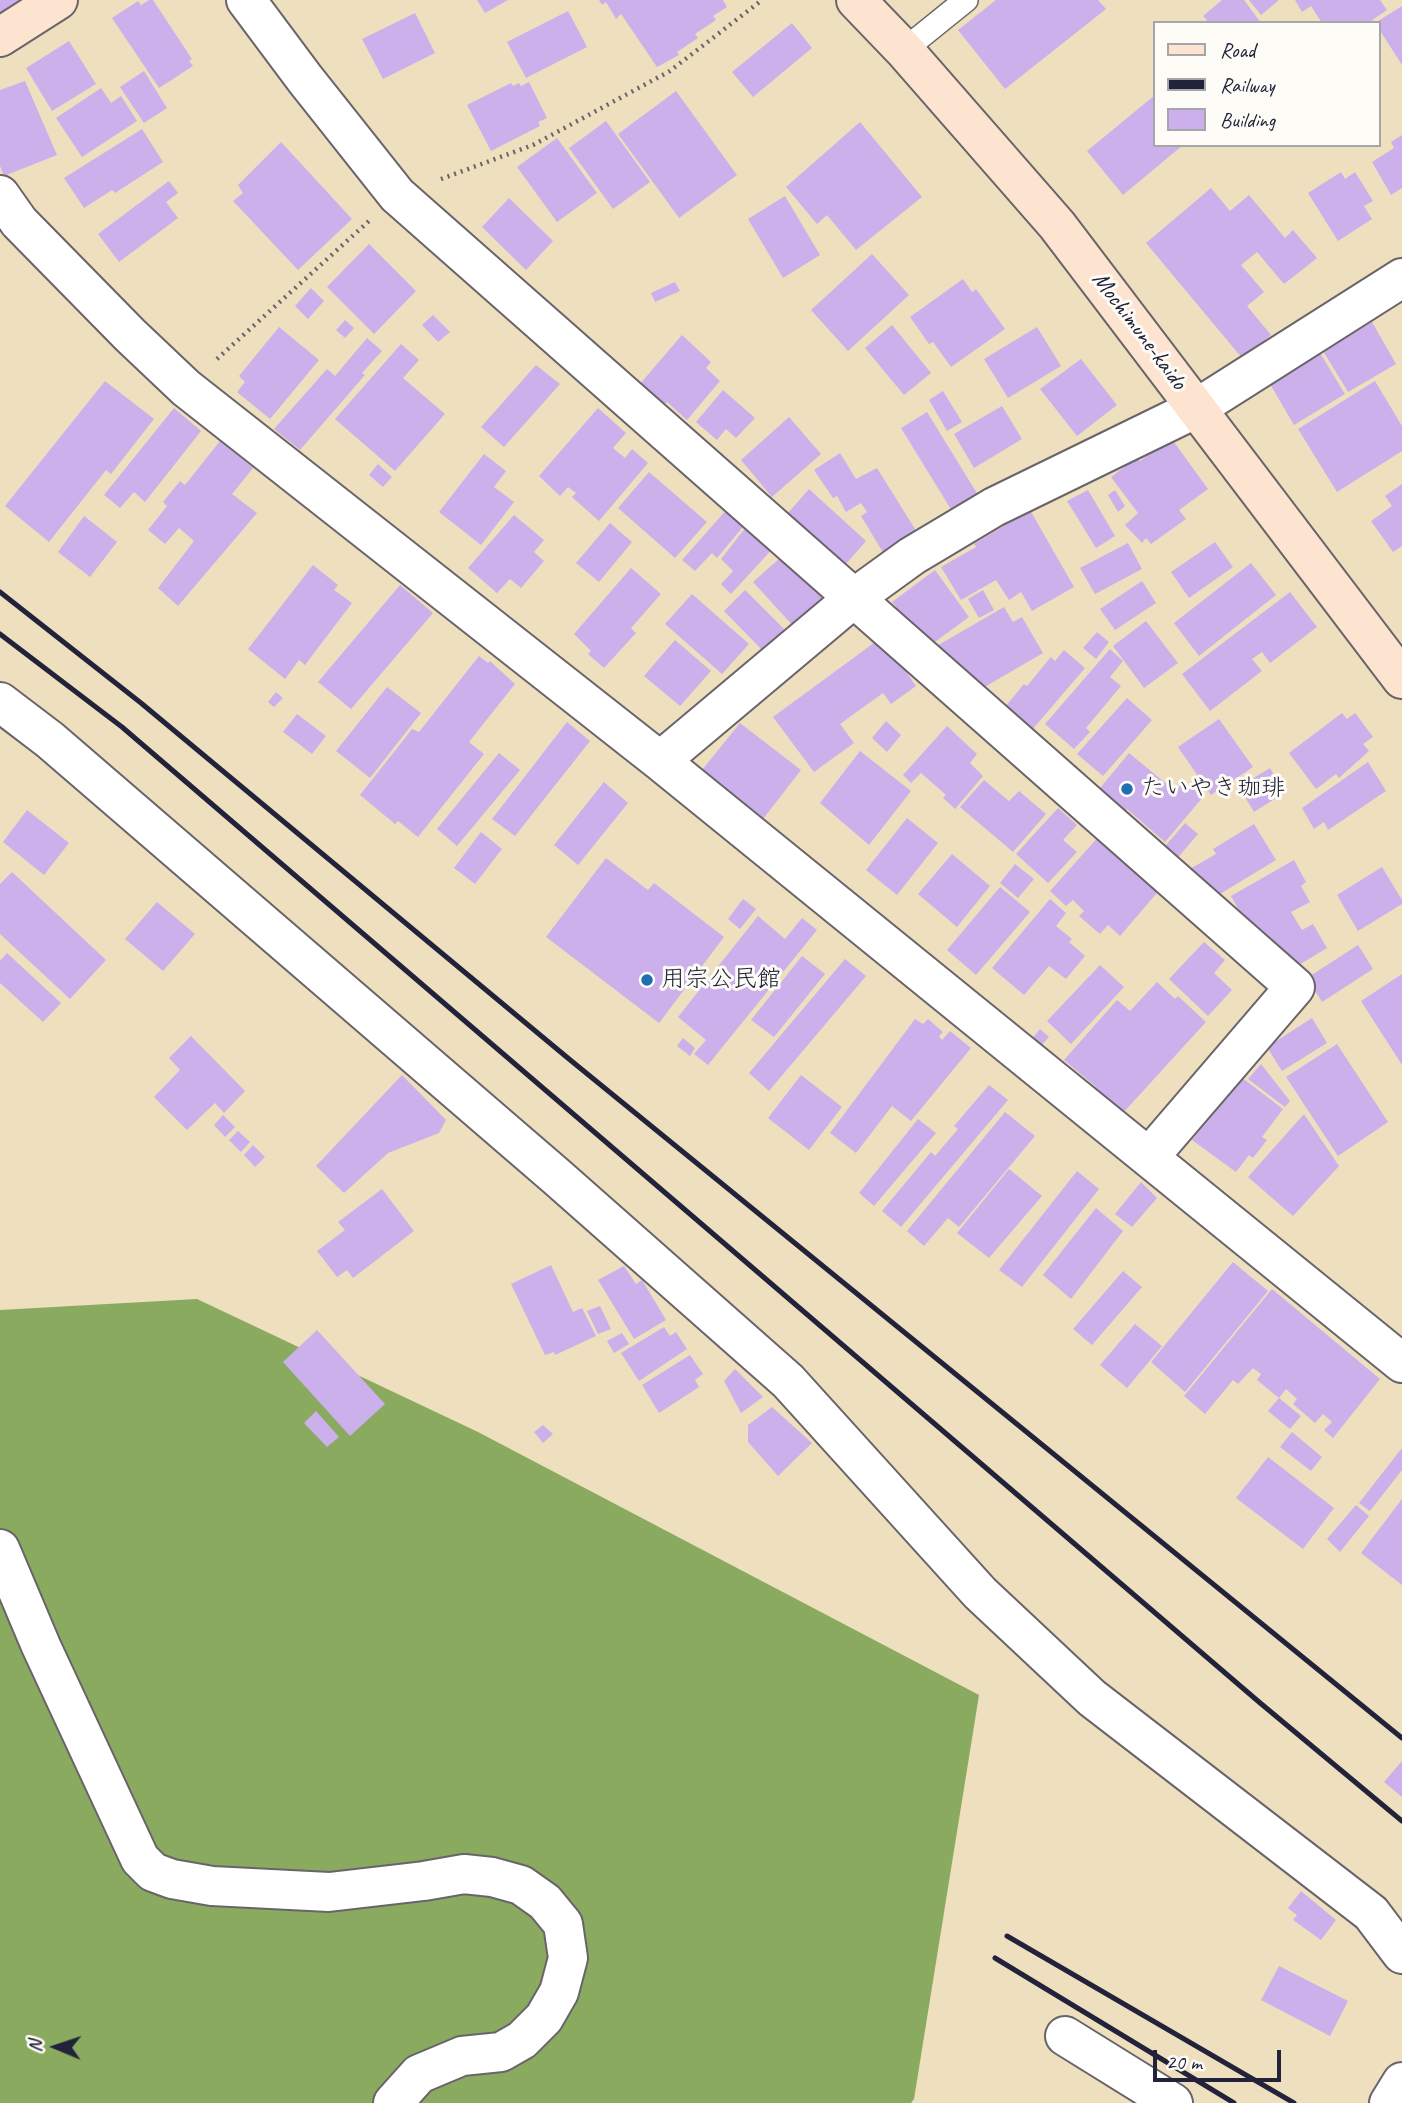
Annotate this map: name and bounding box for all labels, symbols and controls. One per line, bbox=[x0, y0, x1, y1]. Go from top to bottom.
legend bbox=[1154, 21, 1381, 147]
text: Road bbox=[1220, 37, 1255, 63]
text: Railway bbox=[1220, 72, 1274, 98]
text: Building bbox=[1220, 107, 1275, 133]
street label: Mochimune-kaido bbox=[1085, 266, 1193, 396]
place label: たいやき珈琲 bbox=[1141, 775, 1285, 803]
marker: たいやき珈琲 bbox=[1119, 781, 1135, 797]
place label: 用宗公民館 bbox=[661, 966, 781, 994]
marker: 用宗公民館 bbox=[639, 972, 655, 988]
north arrow bbox=[21, 2012, 91, 2082]
scale bar bbox=[1157, 2036, 1285, 2080]
text: N bbox=[23, 2040, 47, 2053]
text: 20 m bbox=[1166, 2049, 1202, 2075]

